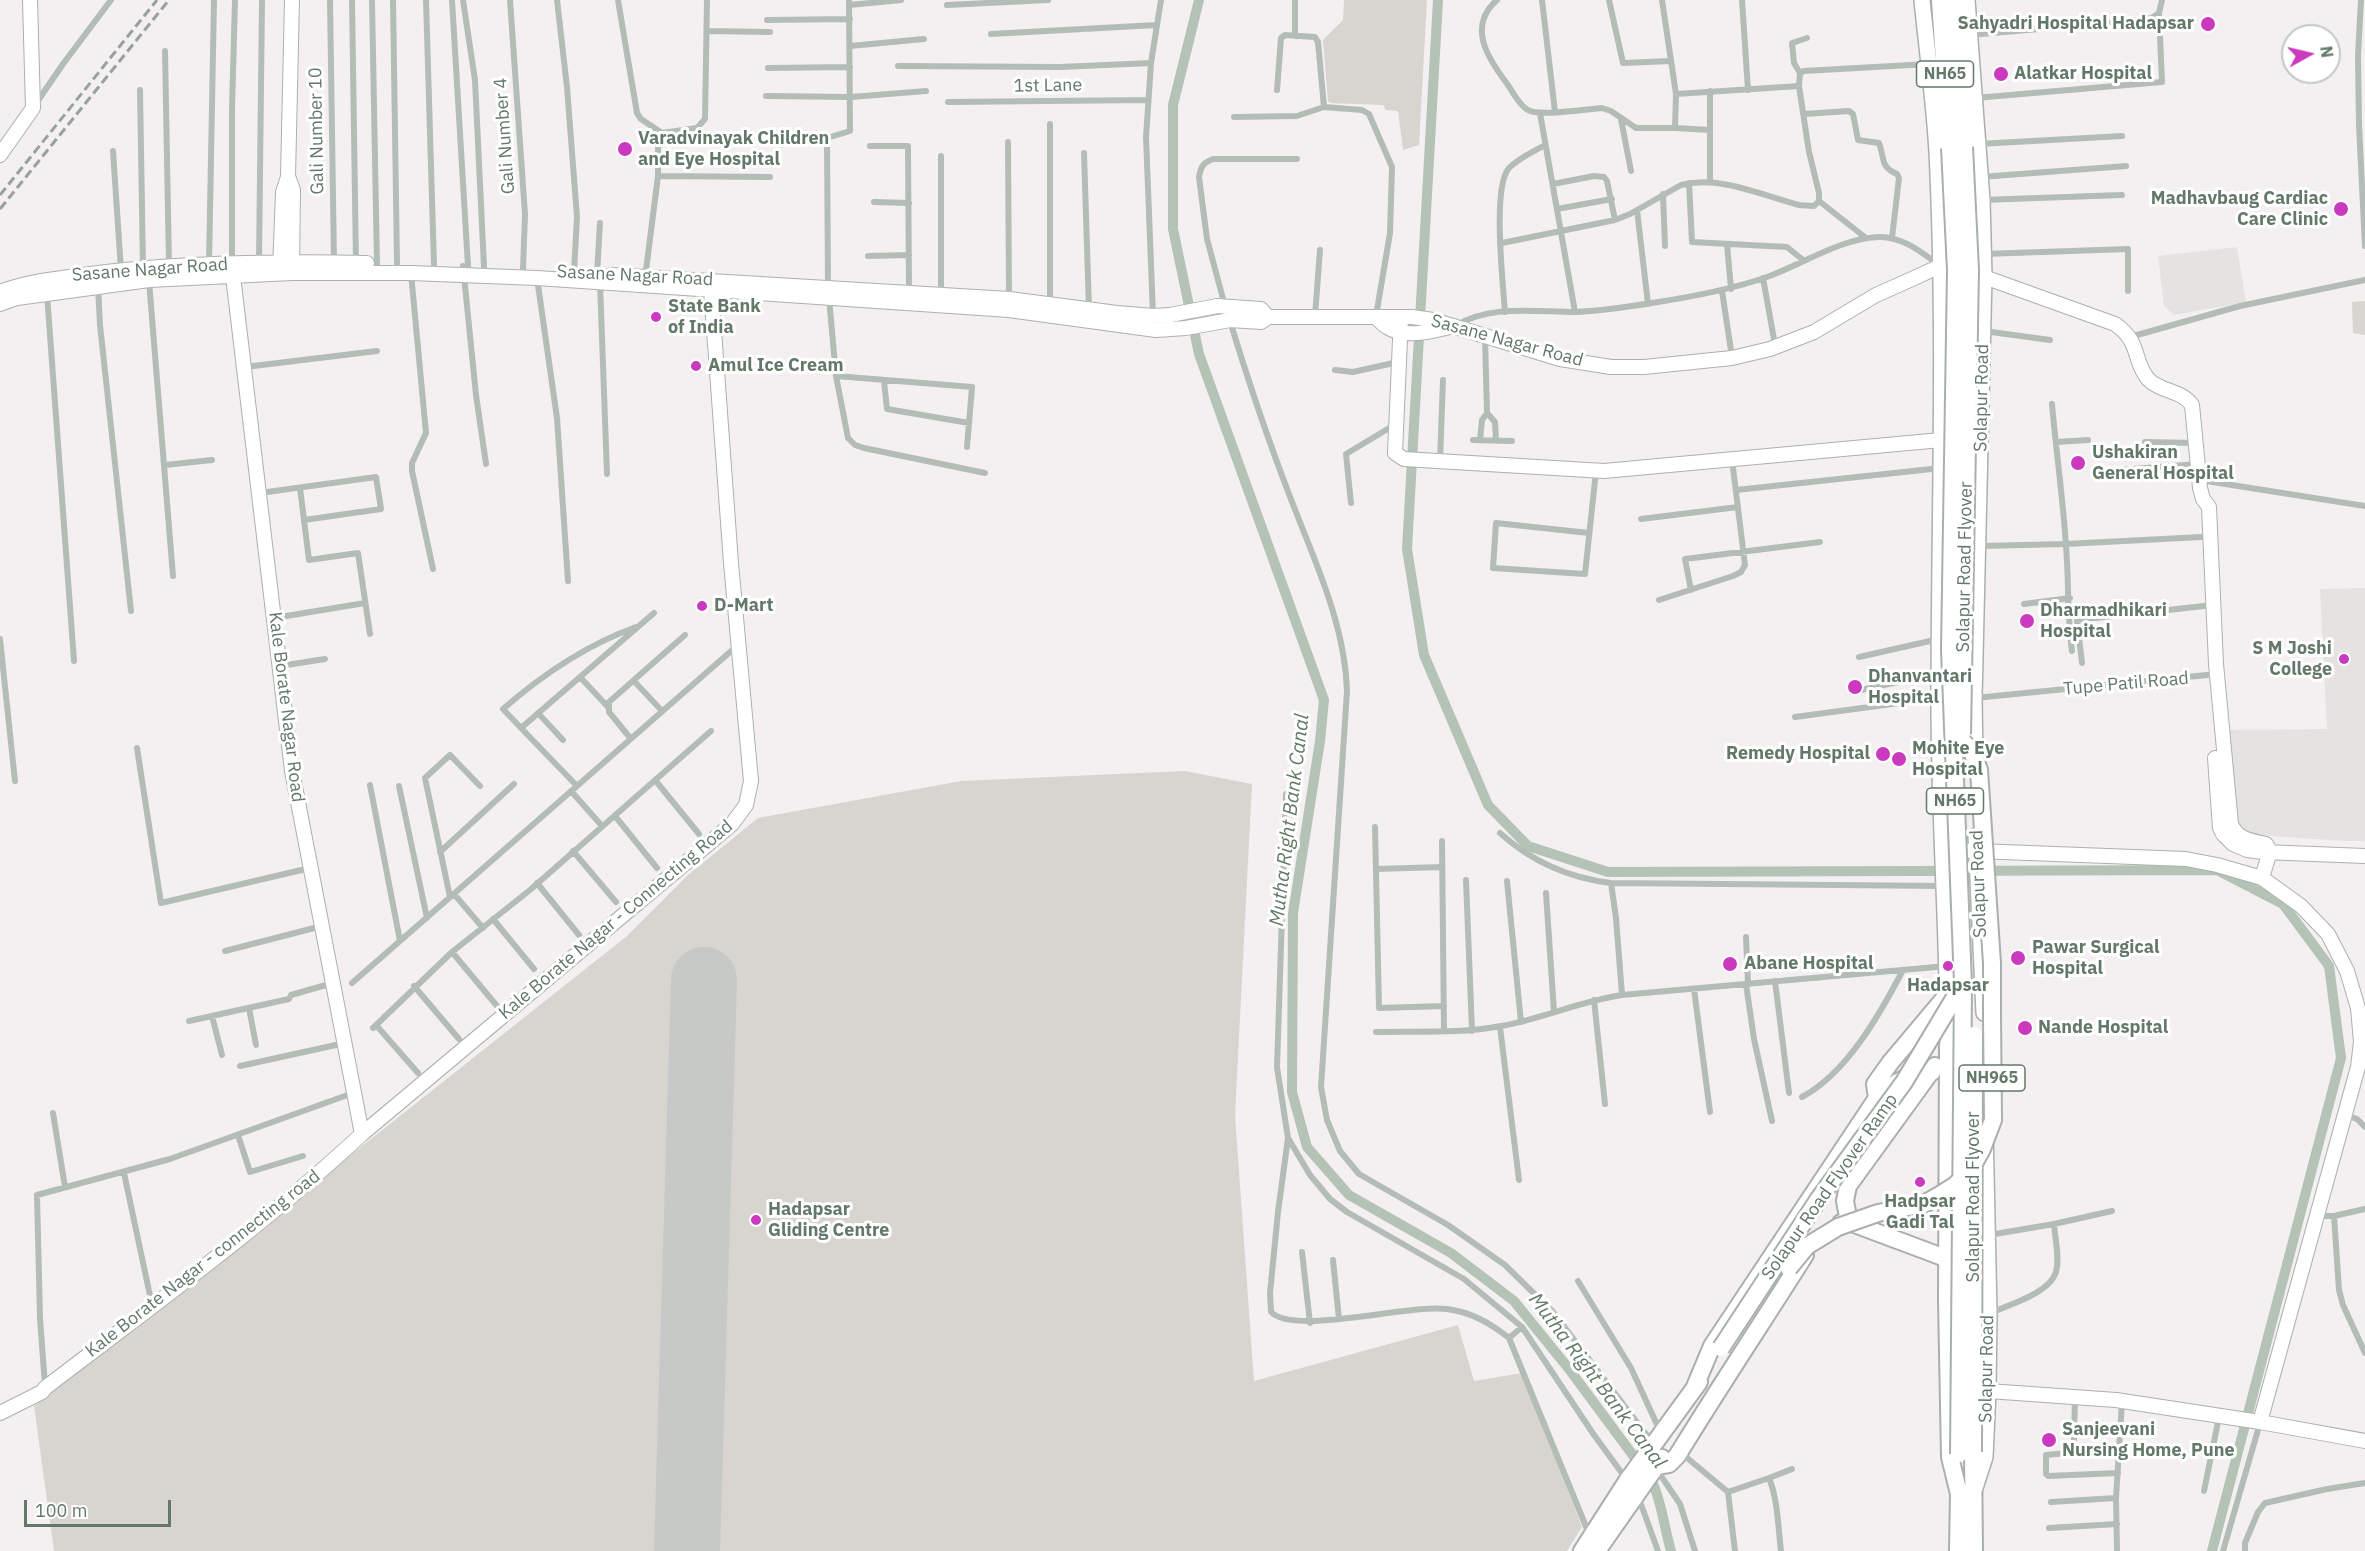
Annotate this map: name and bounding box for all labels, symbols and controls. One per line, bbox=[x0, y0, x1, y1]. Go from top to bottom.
place label: Sahyadri Hospital Hadapsar bbox=[1958, 13, 2194, 35]
marker: Sahyadri Hospital Hadapsar bbox=[2199, 15, 2217, 33]
north arrow bbox=[2281, 24, 2341, 84]
text: N bbox=[2316, 45, 2338, 59]
road number: NH65 bbox=[1916, 61, 1974, 87]
place label: Alatkar Hospital bbox=[2014, 63, 2152, 85]
marker: Alatkar Hospital bbox=[1992, 65, 2010, 83]
street label: Gali Number 10 bbox=[305, 67, 329, 195]
street label: 1st Lane bbox=[1013, 75, 1083, 97]
street label: Gali Number 4 bbox=[490, 77, 520, 195]
place label: Varadvinayak Children and Eye Hospital bbox=[638, 128, 829, 170]
marker: Varadvinayak Children and Eye Hospital bbox=[616, 140, 634, 158]
place label: Madhavbaug Cardiac Care Clinic bbox=[2151, 188, 2328, 230]
marker: Madhavbaug Cardiac Care Clinic bbox=[2332, 200, 2350, 218]
street label: Sasane Nagar Road bbox=[71, 254, 229, 286]
street label: Sasane Nagar Road bbox=[556, 261, 714, 291]
place label: State Bank of India bbox=[668, 296, 761, 338]
marker: State Bank of India bbox=[649, 310, 663, 324]
street label: Sasane Nagar Road bbox=[1429, 310, 1585, 372]
street label: Solapur Road bbox=[1970, 344, 1994, 452]
place label: Amul Ice Cream bbox=[708, 355, 843, 377]
marker: Amul Ice Cream bbox=[689, 359, 703, 373]
place label: Ushakiran General Hospital bbox=[2092, 442, 2234, 484]
marker: Ushakiran General Hospital bbox=[2069, 454, 2087, 472]
street label: Solapur Road Flyover bbox=[1953, 481, 1977, 653]
place label: D-Mart bbox=[714, 595, 773, 617]
marker: D-Mart bbox=[695, 599, 709, 613]
place label: Dharmadhikari Hospital bbox=[2040, 600, 2167, 642]
street label: Kale Borate Nagar Road bbox=[264, 611, 308, 803]
marker: Dharmadhikari Hospital bbox=[2018, 612, 2036, 630]
place label: S M Joshi College bbox=[2252, 638, 2332, 680]
marker: S M Joshi College bbox=[2337, 652, 2351, 666]
place label: Dhanvantari Hospital bbox=[1868, 666, 1972, 708]
street label: Tupe Patil Road bbox=[2062, 668, 2190, 700]
marker: Dhanvantari Hospital bbox=[1846, 678, 1864, 696]
water label: Mutha Right Bank Canal bbox=[1265, 713, 1315, 927]
place label: Mohite Eye Hospital bbox=[1912, 738, 2004, 780]
place label: Remedy Hospital bbox=[1726, 743, 1870, 765]
marker: Remedy Hospital bbox=[1874, 745, 1892, 763]
marker: Mohite Eye Hospital bbox=[1890, 750, 1908, 768]
road number: NH65 bbox=[1926, 788, 1984, 814]
street label: Kale Borate Nagar - Connecting Road bbox=[495, 816, 737, 1024]
street label: Solapur Road bbox=[1966, 830, 1992, 938]
place label: Pawar Surgical Hospital bbox=[2032, 937, 2159, 980]
marker: Pawar Surgical Hospital bbox=[2009, 949, 2027, 967]
place label: Abane Hospital bbox=[1744, 953, 1874, 975]
marker: Abane Hospital bbox=[1721, 955, 1739, 973]
marker: Hadapsar bbox=[1941, 959, 1955, 973]
place label: Hadapsar bbox=[1907, 975, 1989, 997]
place label: Nande Hospital bbox=[2038, 1017, 2168, 1039]
marker: Nande Hospital bbox=[2016, 1019, 2034, 1037]
road number: NH965 bbox=[1959, 1065, 2025, 1091]
street label: Solapur Road Flyover Ramp bbox=[1757, 1090, 1903, 1284]
street label: Solapur Road Flyover bbox=[1963, 1112, 1985, 1282]
street label: Kale Borate Nagar - connecting road bbox=[81, 1166, 325, 1362]
marker: Hadpsar Gadi Tal bbox=[1913, 1175, 1927, 1189]
place label: Hadpsar Gadi Tal bbox=[1884, 1191, 1956, 1234]
place label: Hadapsar Gliding Centre bbox=[768, 1199, 889, 1242]
marker: Hadapsar Gliding Centre bbox=[749, 1213, 763, 1227]
water label: Mutha Right Bank Canal bbox=[1523, 1288, 1671, 1474]
street label: Solapur Road bbox=[1975, 1315, 1999, 1423]
place label: Sanjeevani Nursing Home, Pune bbox=[2062, 1419, 2234, 1462]
marker: Sanjeevani Nursing Home, Pune bbox=[2040, 1431, 2058, 1449]
scale bar bbox=[27, 1488, 174, 1526]
text: 100 m bbox=[35, 1499, 87, 1522]

